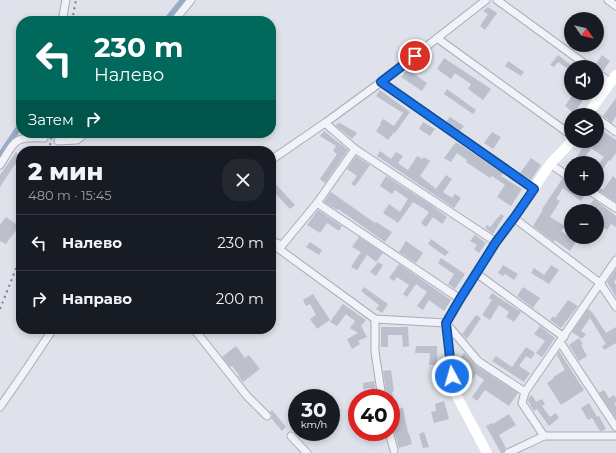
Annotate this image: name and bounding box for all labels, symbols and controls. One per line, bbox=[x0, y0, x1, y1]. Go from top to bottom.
north arrow bbox=[564, 12, 604, 52]
map controls bbox=[564, 12, 604, 244]
text: 230 m bbox=[94, 30, 183, 64]
icon: left bbox=[28, 32, 80, 84]
pin bbox=[398, 39, 432, 73]
icon: arrive bbox=[404, 45, 426, 67]
button: sound bbox=[564, 60, 604, 100]
text: Налево bbox=[94, 64, 164, 86]
icon: right bbox=[82, 108, 104, 130]
button: layers bbox=[564, 108, 604, 148]
text: Затем bbox=[28, 110, 74, 129]
button: + bbox=[564, 156, 604, 196]
text: 2 мин bbox=[28, 157, 103, 186]
button: close bbox=[222, 159, 264, 201]
text: 480 m · 15:45 bbox=[28, 187, 112, 203]
button: − bbox=[564, 204, 604, 244]
icon: left bbox=[28, 232, 50, 254]
text: Налево bbox=[62, 233, 122, 252]
text: 230 m bbox=[217, 233, 264, 252]
icon: right bbox=[28, 288, 50, 310]
text: Направо bbox=[62, 289, 132, 308]
text: 200 m bbox=[216, 289, 264, 308]
position arrow bbox=[431, 355, 473, 397]
speed limit sign: 40 bbox=[348, 389, 400, 441]
text: 30 bbox=[301, 398, 327, 422]
text: km/h bbox=[301, 418, 327, 431]

